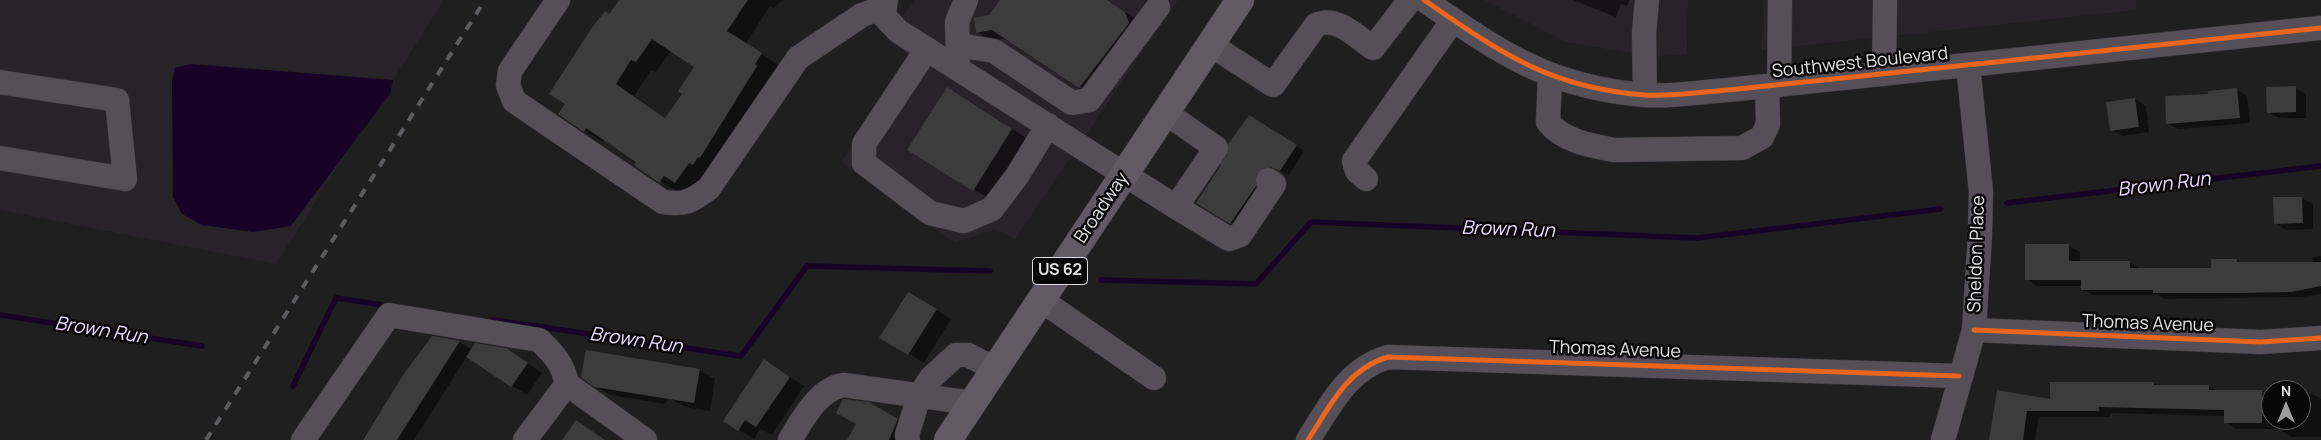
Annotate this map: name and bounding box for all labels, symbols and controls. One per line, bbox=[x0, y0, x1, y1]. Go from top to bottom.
street label: Southwest Boulevard bbox=[1771, 43, 1949, 83]
street label: Broadway bbox=[1070, 168, 1134, 248]
water label: Brown Run bbox=[2116, 168, 2212, 202]
street label: Sheldon Place bbox=[1964, 195, 1990, 313]
water label: Brown Run bbox=[1461, 217, 1555, 243]
road number: US 62 bbox=[1032, 258, 1088, 284]
street label: Thomas Avenue bbox=[2082, 311, 2214, 337]
water label: Brown Run bbox=[53, 312, 149, 350]
water label: Brown Run bbox=[588, 323, 684, 359]
street label: Thomas Avenue bbox=[1549, 337, 1681, 363]
north arrow bbox=[2261, 380, 2311, 430]
text: N bbox=[2281, 381, 2291, 400]

